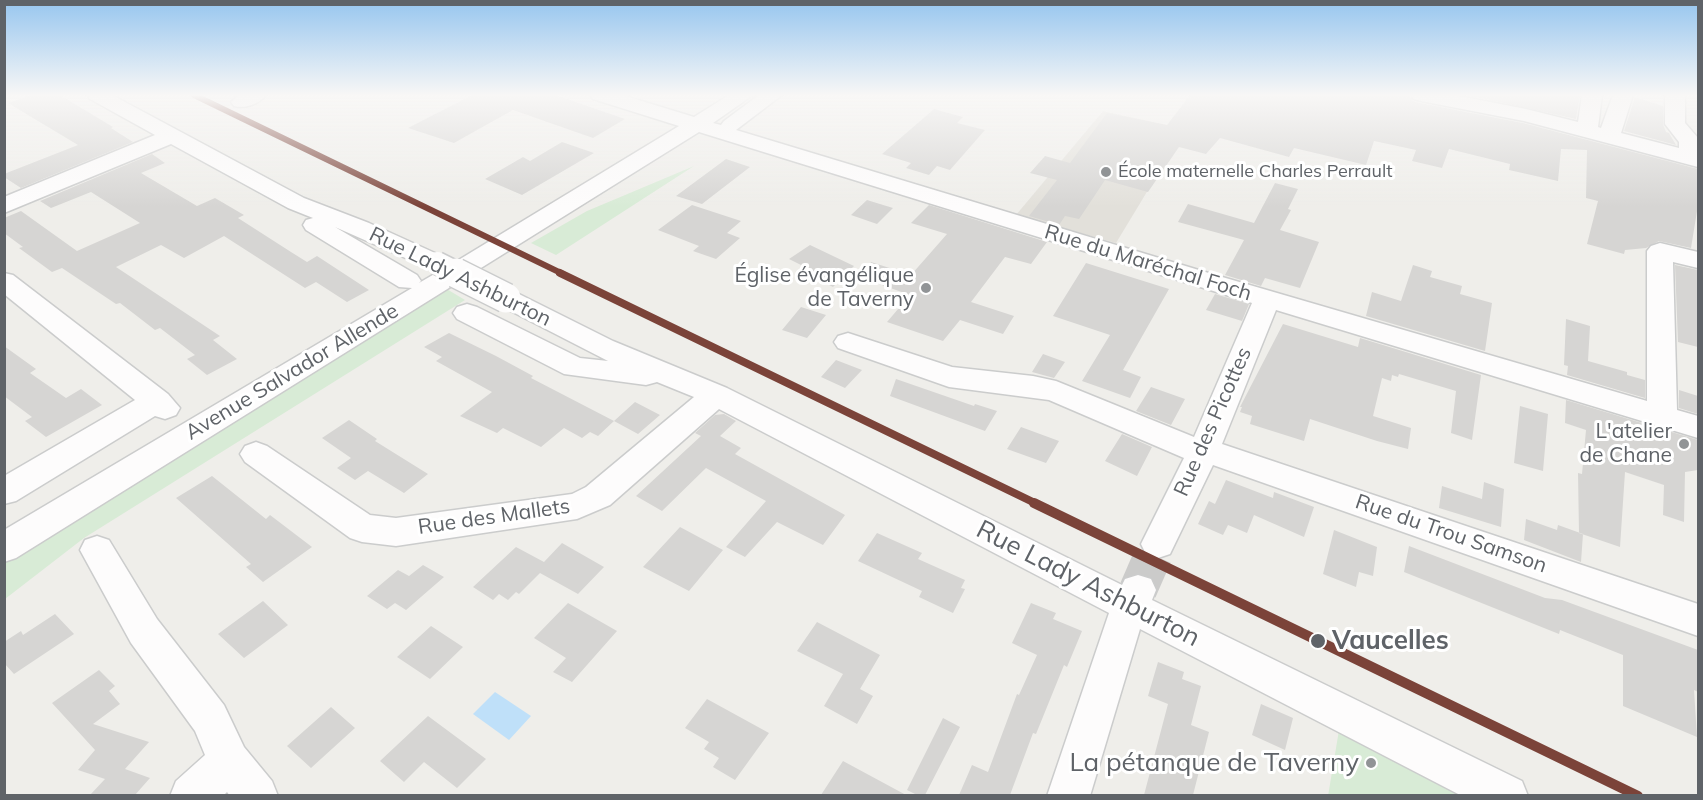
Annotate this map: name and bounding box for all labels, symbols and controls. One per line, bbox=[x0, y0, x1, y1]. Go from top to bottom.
place label: École maternelle Charles Perrault bbox=[1118, 161, 1393, 183]
marker: École maternelle Charles Perrault bbox=[1099, 165, 1113, 179]
street label: Rue du Maréchal Foch bbox=[1041, 219, 1255, 307]
street label: Rue Lady Ashburton bbox=[365, 222, 555, 332]
place label: Église évangélique de Taverny bbox=[734, 263, 914, 313]
marker: Église évangélique de Taverny bbox=[919, 281, 933, 295]
street label: Avenue Salvador Allende bbox=[181, 298, 403, 446]
street label: Rue des Picottes bbox=[1169, 344, 1257, 500]
place label: L'atelier de Chane bbox=[1579, 419, 1672, 469]
marker: L'atelier de Chane bbox=[1677, 437, 1691, 451]
street label: Rue du Trou Samson bbox=[1352, 489, 1550, 579]
street label: Rue des Mallets bbox=[416, 494, 572, 540]
street label: Rue Lady Ashburton bbox=[971, 514, 1205, 654]
place label: Vaucelles bbox=[1332, 625, 1449, 657]
marker: Vaucelles bbox=[1309, 632, 1327, 650]
place label: La pétanque de Taverny bbox=[1069, 747, 1359, 779]
marker: La pétanque de Taverny bbox=[1364, 756, 1378, 770]

